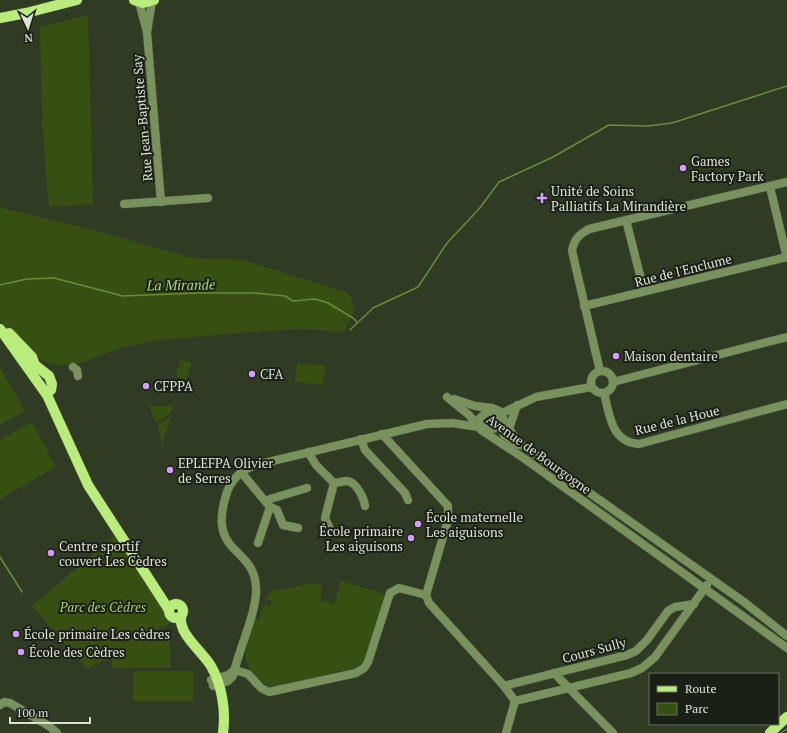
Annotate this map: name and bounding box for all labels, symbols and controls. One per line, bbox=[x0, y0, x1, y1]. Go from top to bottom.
north arrow bbox=[8, 8, 48, 48]
text: N bbox=[23, 31, 33, 45]
street label: Rue Jean-Baptiste Say bbox=[127, 54, 156, 182]
place label: Games Factory Park bbox=[691, 152, 764, 185]
marker: Games Factory Park bbox=[678, 163, 688, 173]
place label: Unité de Soins Palliatifs La Mirandière bbox=[551, 182, 686, 215]
marker: Unité de Soins Palliatifs La Mirandière bbox=[536, 192, 548, 204]
street label: Rue de l'Enclume bbox=[632, 249, 734, 291]
water label: La Mirande bbox=[145, 274, 216, 295]
place label: Maison dentaire bbox=[624, 347, 718, 365]
marker: Maison dentaire bbox=[611, 351, 621, 361]
place label: CFA bbox=[260, 365, 283, 383]
marker: CFA bbox=[247, 369, 257, 379]
place label: CFPPA bbox=[154, 377, 193, 395]
marker: CFPPA bbox=[141, 381, 151, 391]
street label: Rue de la Houe bbox=[633, 401, 721, 439]
street label: Avenue de Bourgogne bbox=[483, 410, 595, 498]
place label: EPLEFPA Olivier de Serres bbox=[178, 454, 273, 487]
marker: EPLEFPA Olivier de Serres bbox=[165, 465, 175, 475]
place label: École maternelle Les aiguisons bbox=[426, 508, 523, 541]
marker: École maternelle Les aiguisons bbox=[413, 519, 423, 529]
place label: École primaire Les aiguisons bbox=[319, 522, 403, 555]
marker: École primaire Les aiguisons bbox=[406, 533, 416, 543]
place label: Centre sportif couvert Les Cèdres bbox=[59, 537, 167, 570]
marker: Centre sportif couvert Les Cèdres bbox=[46, 548, 56, 558]
park label: Parc des Cèdres bbox=[59, 598, 147, 616]
place label: École primaire Les cèdres bbox=[24, 625, 170, 643]
marker: École primaire Les cèdres bbox=[11, 629, 21, 639]
street label: Cours Sully bbox=[560, 633, 628, 667]
place label: École des Cèdres bbox=[29, 643, 125, 661]
marker: École des Cèdres bbox=[16, 647, 26, 657]
legend bbox=[649, 673, 779, 725]
text: Route bbox=[685, 681, 716, 696]
scale bar bbox=[10, 699, 90, 725]
text: Parc bbox=[685, 701, 709, 716]
text: 100 m bbox=[16, 705, 49, 720]

